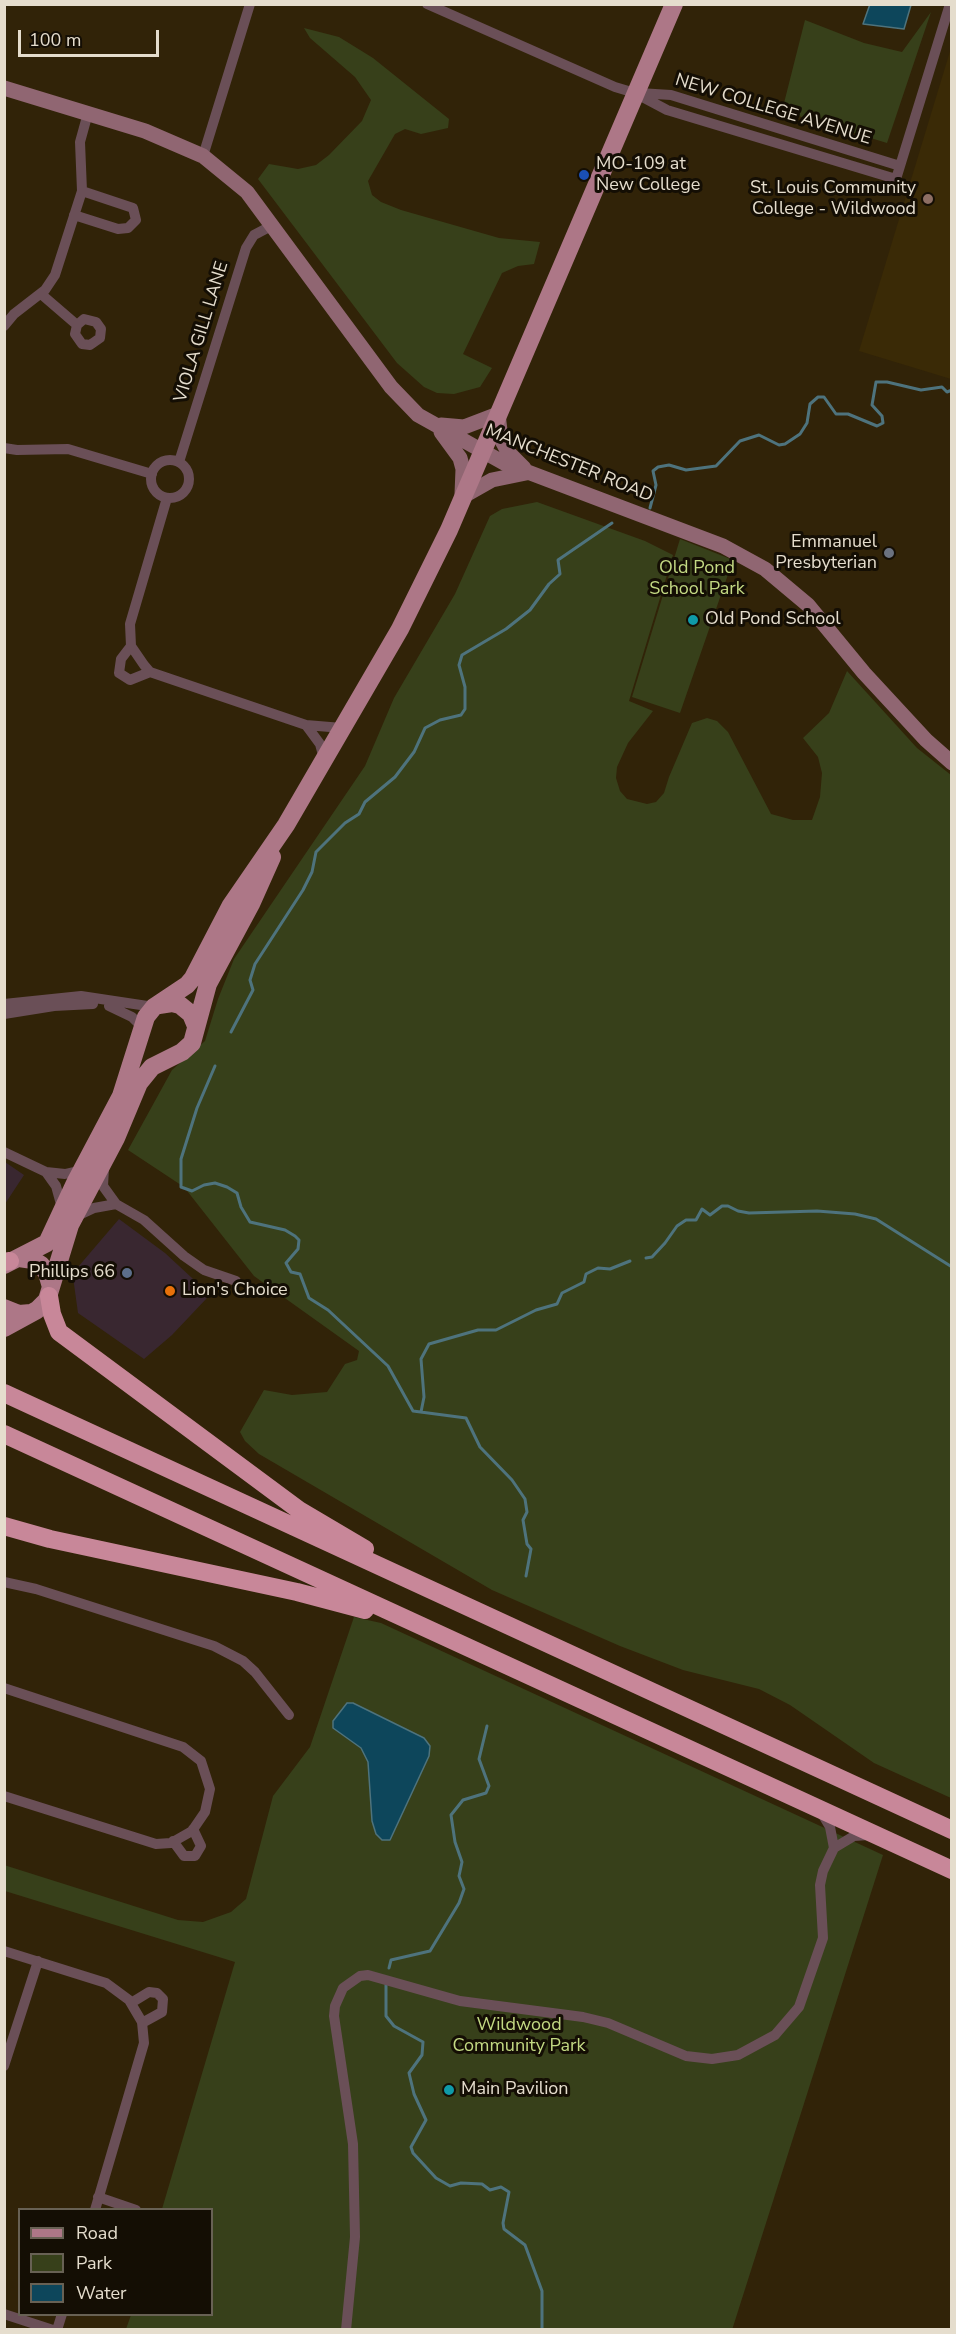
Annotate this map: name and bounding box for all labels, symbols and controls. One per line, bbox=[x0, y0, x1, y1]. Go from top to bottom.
scale bar bbox=[21, 18, 162, 56]
text: 100 m bbox=[29, 28, 81, 52]
street label: NEW COLLEGE AVENUE bbox=[672, 70, 874, 150]
place label: MO-109 at New College bbox=[596, 154, 700, 196]
marker: MO-109 at New College bbox=[577, 168, 591, 182]
place label: St. Louis Community College - Wildwood bbox=[750, 178, 916, 220]
marker: St. Louis Community College - Wildwood bbox=[921, 192, 935, 206]
street label: VIOLA GILL LANE bbox=[170, 259, 234, 405]
street label: MANCHESTER ROAD bbox=[482, 421, 656, 507]
place label: Emmanuel Presbyterian bbox=[775, 532, 877, 574]
marker: Emmanuel Presbyterian bbox=[882, 546, 896, 560]
park label: Old Pond School Park bbox=[649, 558, 745, 600]
place label: Old Pond School bbox=[705, 609, 840, 631]
marker: Old Pond School bbox=[686, 613, 700, 627]
place label: Phillips 66 bbox=[29, 1262, 115, 1284]
marker: Phillips 66 bbox=[120, 1266, 134, 1280]
place label: Lion's Choice bbox=[182, 1280, 288, 1302]
marker: Lion's Choice bbox=[163, 1284, 177, 1298]
park label: Wildwood Community Park bbox=[452, 2015, 586, 2058]
place label: Main Pavilion bbox=[461, 2079, 569, 2101]
marker: Main Pavilion bbox=[442, 2083, 456, 2097]
legend bbox=[18, 2208, 213, 2316]
text: Road bbox=[76, 2221, 118, 2245]
text: Park bbox=[76, 2251, 112, 2275]
text: Water bbox=[76, 2281, 127, 2305]

